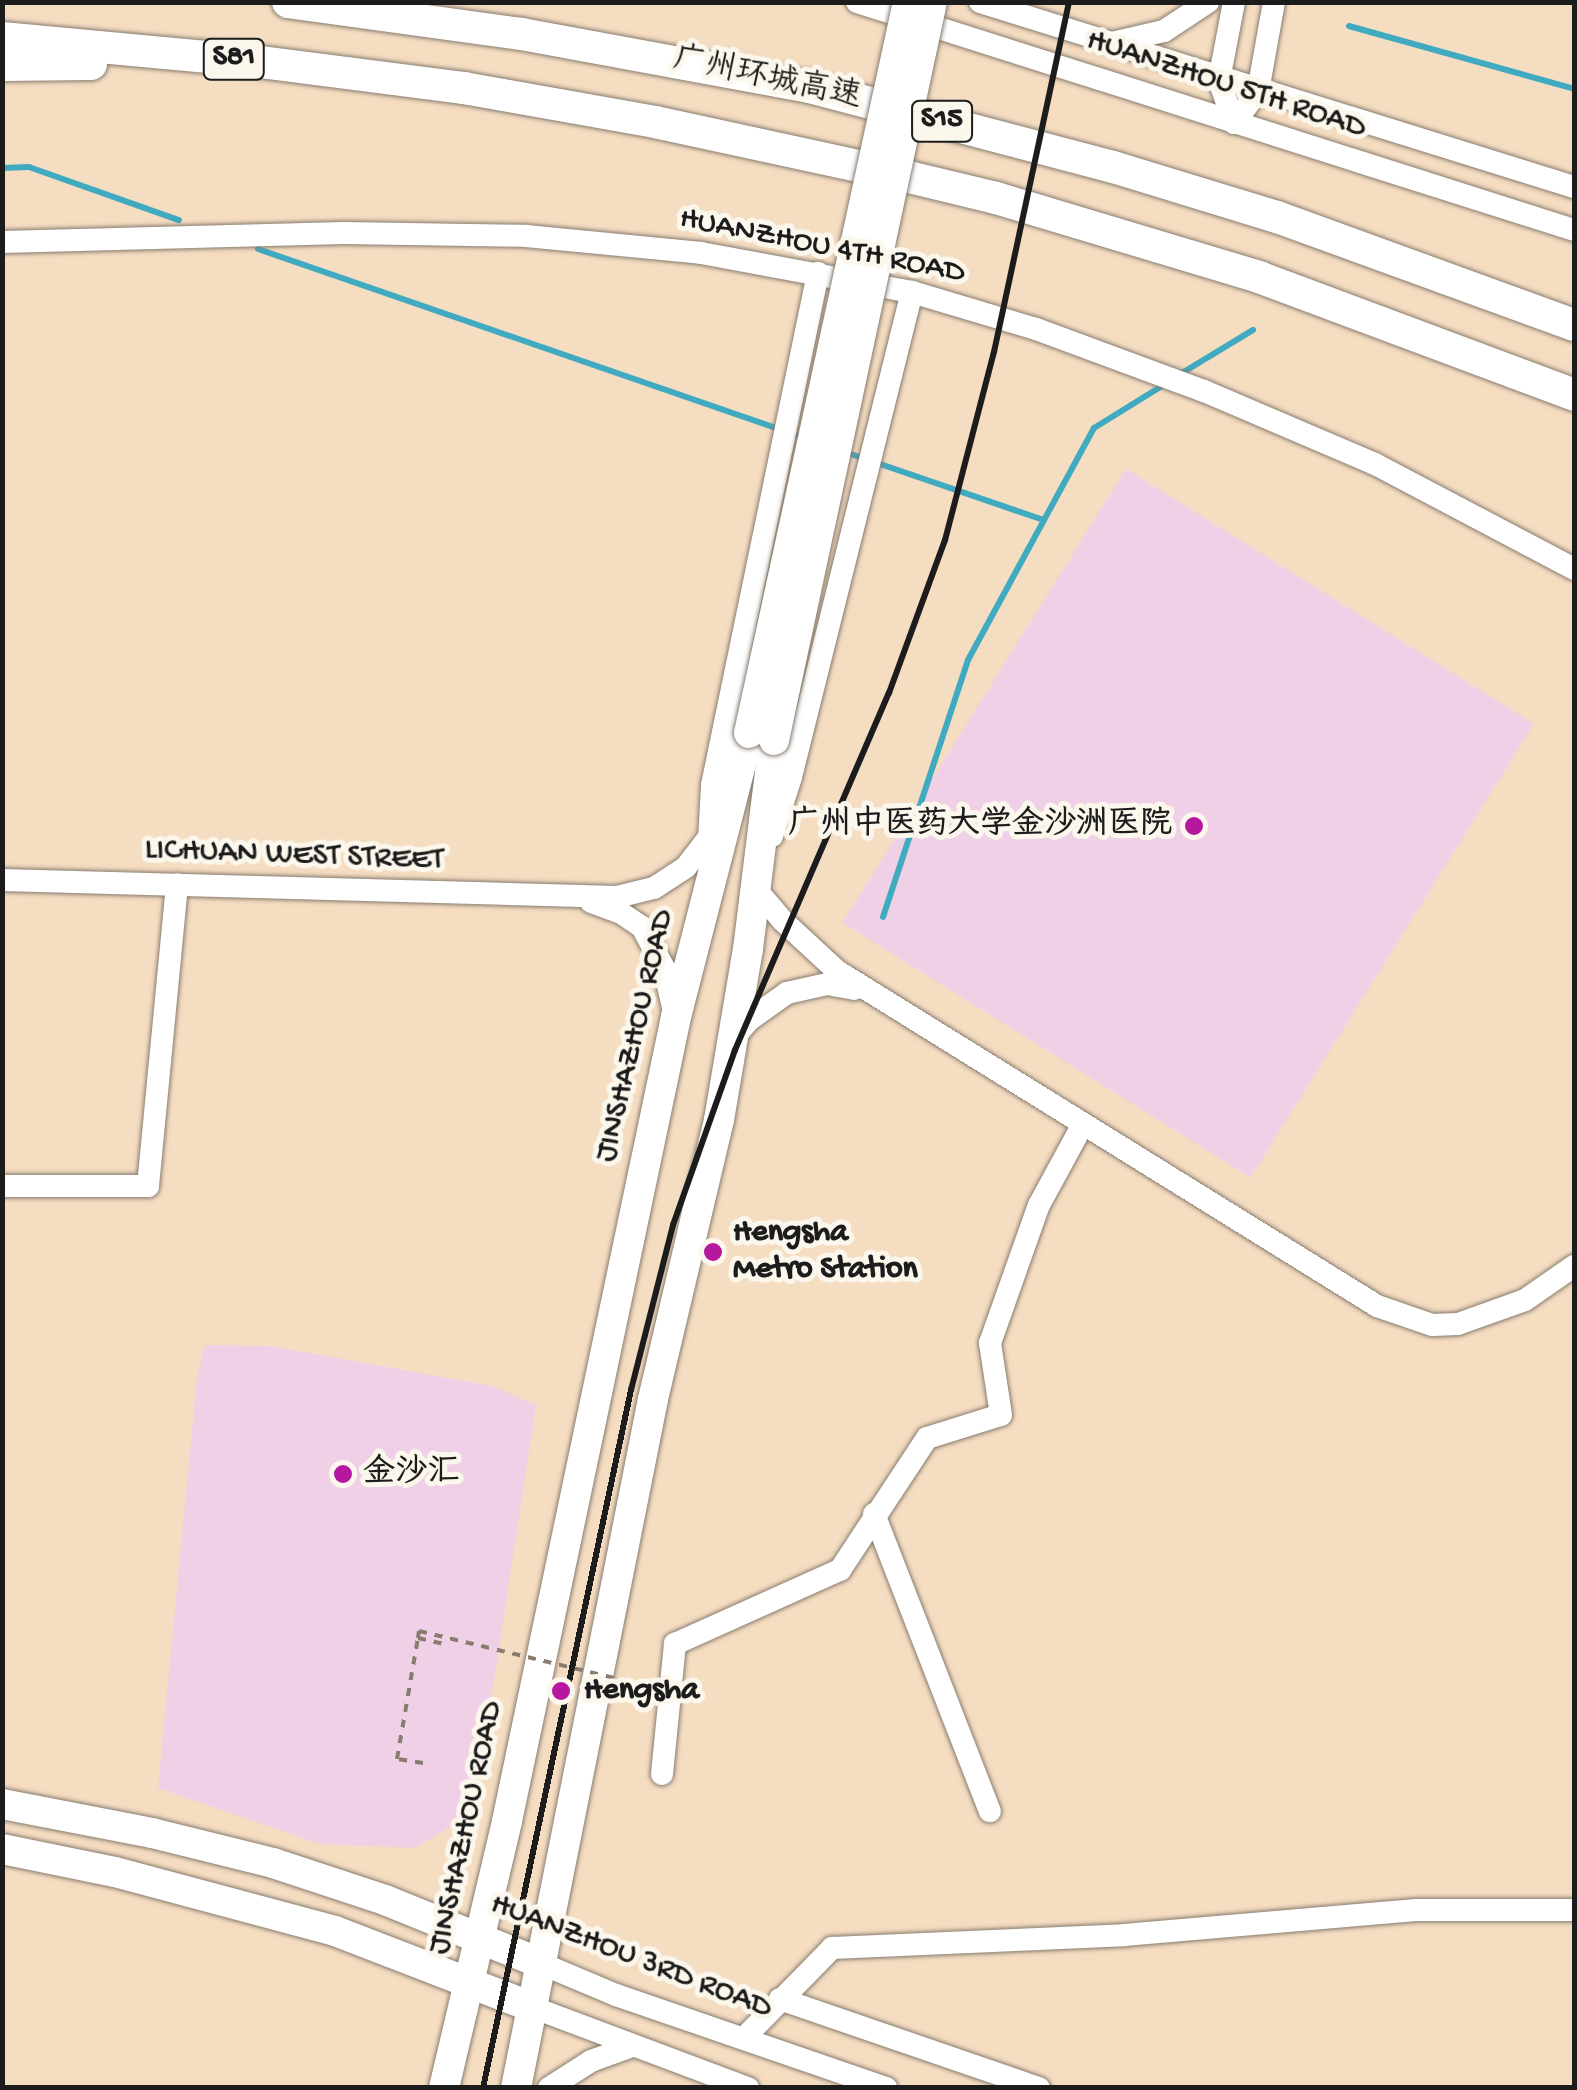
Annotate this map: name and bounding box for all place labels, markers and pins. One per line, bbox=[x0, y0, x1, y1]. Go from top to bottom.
place label: 广州中医药大学金沙洲医院 bbox=[788, 807, 1172, 845]
marker: 广州中医药大学金沙洲医院 bbox=[1181, 813, 1207, 839]
place label: Hengsha Metro Station bbox=[733, 1215, 918, 1290]
marker: Hengsha Metro Station bbox=[702, 1241, 724, 1263]
place label: 金沙汇 bbox=[363, 1455, 459, 1493]
marker: 金沙汇 bbox=[332, 1463, 354, 1485]
place label: Hengsha bbox=[584, 1672, 699, 1710]
marker: Hengsha bbox=[548, 1678, 574, 1704]

